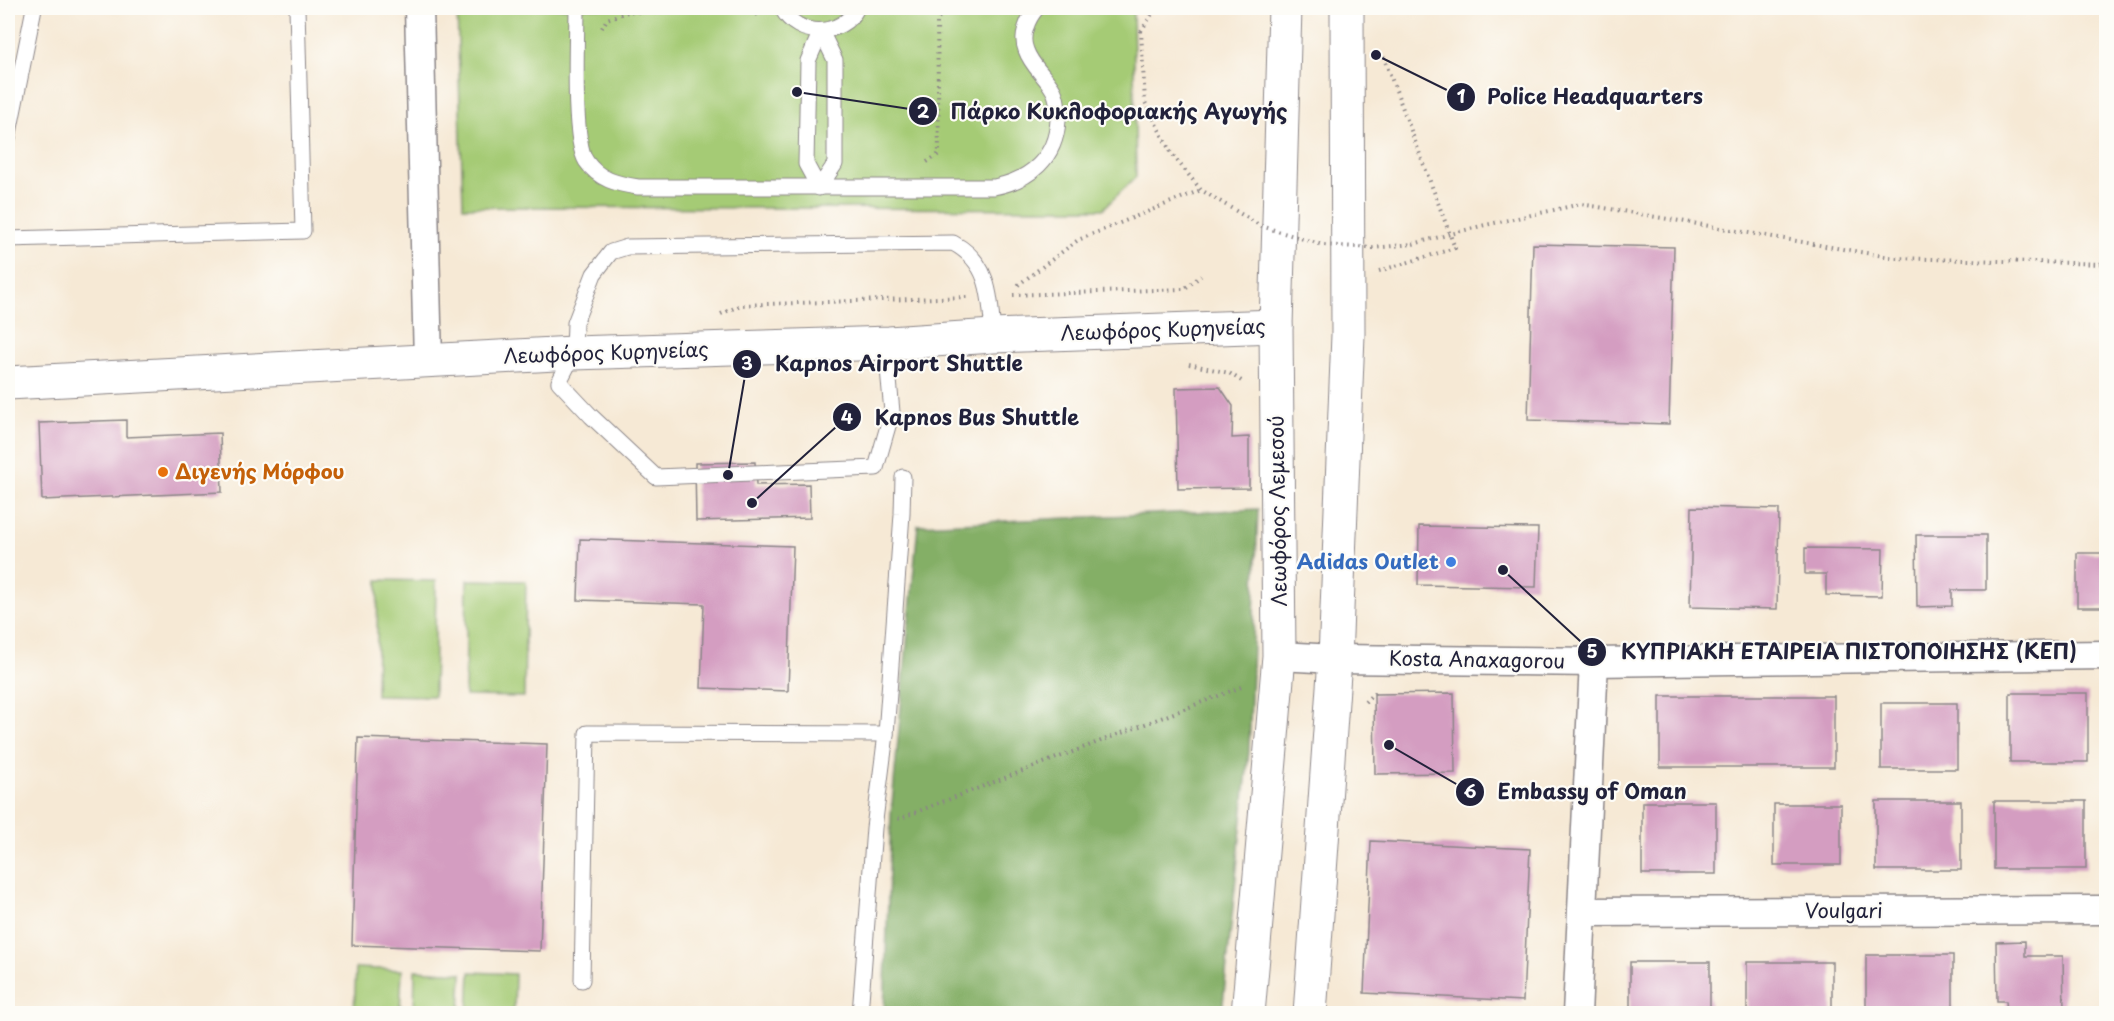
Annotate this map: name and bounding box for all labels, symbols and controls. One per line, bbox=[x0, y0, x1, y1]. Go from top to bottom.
callout: Police Headquarters bbox=[1446, 77, 1715, 116]
text: Police Headquarters bbox=[1487, 79, 1703, 111]
text: 1 bbox=[1457, 82, 1466, 109]
callout: Πάρκο Κυκλοφοριακής Αγωγής bbox=[908, 92, 1299, 131]
text: Πάρκο Κυκλοφοριακής Αγωγής bbox=[951, 94, 1287, 126]
text: 2 bbox=[917, 97, 930, 124]
street label: Λεωφόρος Κυρηνείας bbox=[1060, 310, 1266, 348]
street label: Λεωφόρος Κυρηνείας bbox=[503, 333, 709, 371]
callout: Kapnos Airport Shuttle bbox=[732, 344, 1035, 383]
text: Kapnos Airport Shuttle bbox=[775, 346, 1023, 378]
text: 3 bbox=[741, 349, 753, 376]
callout: Kapnos Bus Shuttle bbox=[832, 398, 1091, 437]
text: Kapnos Bus Shuttle bbox=[875, 400, 1079, 432]
text: 4 bbox=[841, 403, 853, 430]
street label: Λεωφόρος Λεμεσού bbox=[1260, 415, 1294, 607]
place label: Διγενής Μόρφου bbox=[175, 456, 345, 486]
marker: Διγενής Μόρφου bbox=[156, 465, 170, 479]
place label: Adidas Outlet bbox=[1297, 546, 1439, 576]
marker: Adidas Outlet bbox=[1444, 555, 1458, 569]
callout: ΚΥΠΡΙΑΚΗ ΕΤΑΙΡΕΙΑ ΠΙΣΤΟΠΟΙΗΣΗΣ (ΚΕΠ) bbox=[1577, 632, 2091, 671]
text: ΚΥΠΡΙΑΚΗ ΕΤΑΙΡΕΙΑ ΠΙΣΤΟΠΟΙΗΣΗΣ (ΚΕΠ) bbox=[1621, 634, 2077, 666]
text: 5 bbox=[1586, 637, 1598, 664]
street label: Kosta Anaxagorou bbox=[1389, 642, 1565, 676]
callout: Embassy of Oman bbox=[1455, 772, 1699, 811]
text: Embassy of Oman bbox=[1497, 774, 1687, 806]
text: 6 bbox=[1464, 777, 1477, 804]
street label: Voulgari bbox=[1805, 895, 1883, 925]

